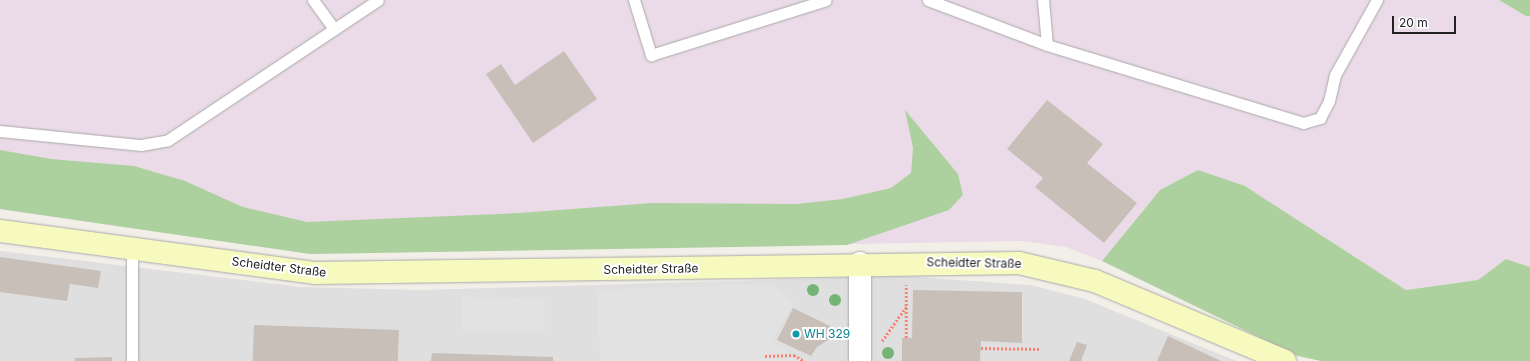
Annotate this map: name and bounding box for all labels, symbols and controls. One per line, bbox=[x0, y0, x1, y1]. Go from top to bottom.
scale bar bbox=[1394, 8, 1458, 34]
text: 20 m bbox=[1399, 15, 1428, 30]
street label: Scheidter Straße bbox=[231, 254, 327, 280]
street label: Scheidter Straße bbox=[926, 255, 1022, 271]
street label: Scheidter Straße bbox=[603, 261, 699, 277]
place label: WH 329 bbox=[804, 327, 850, 341]
marker: WH 329 bbox=[791, 329, 801, 339]

